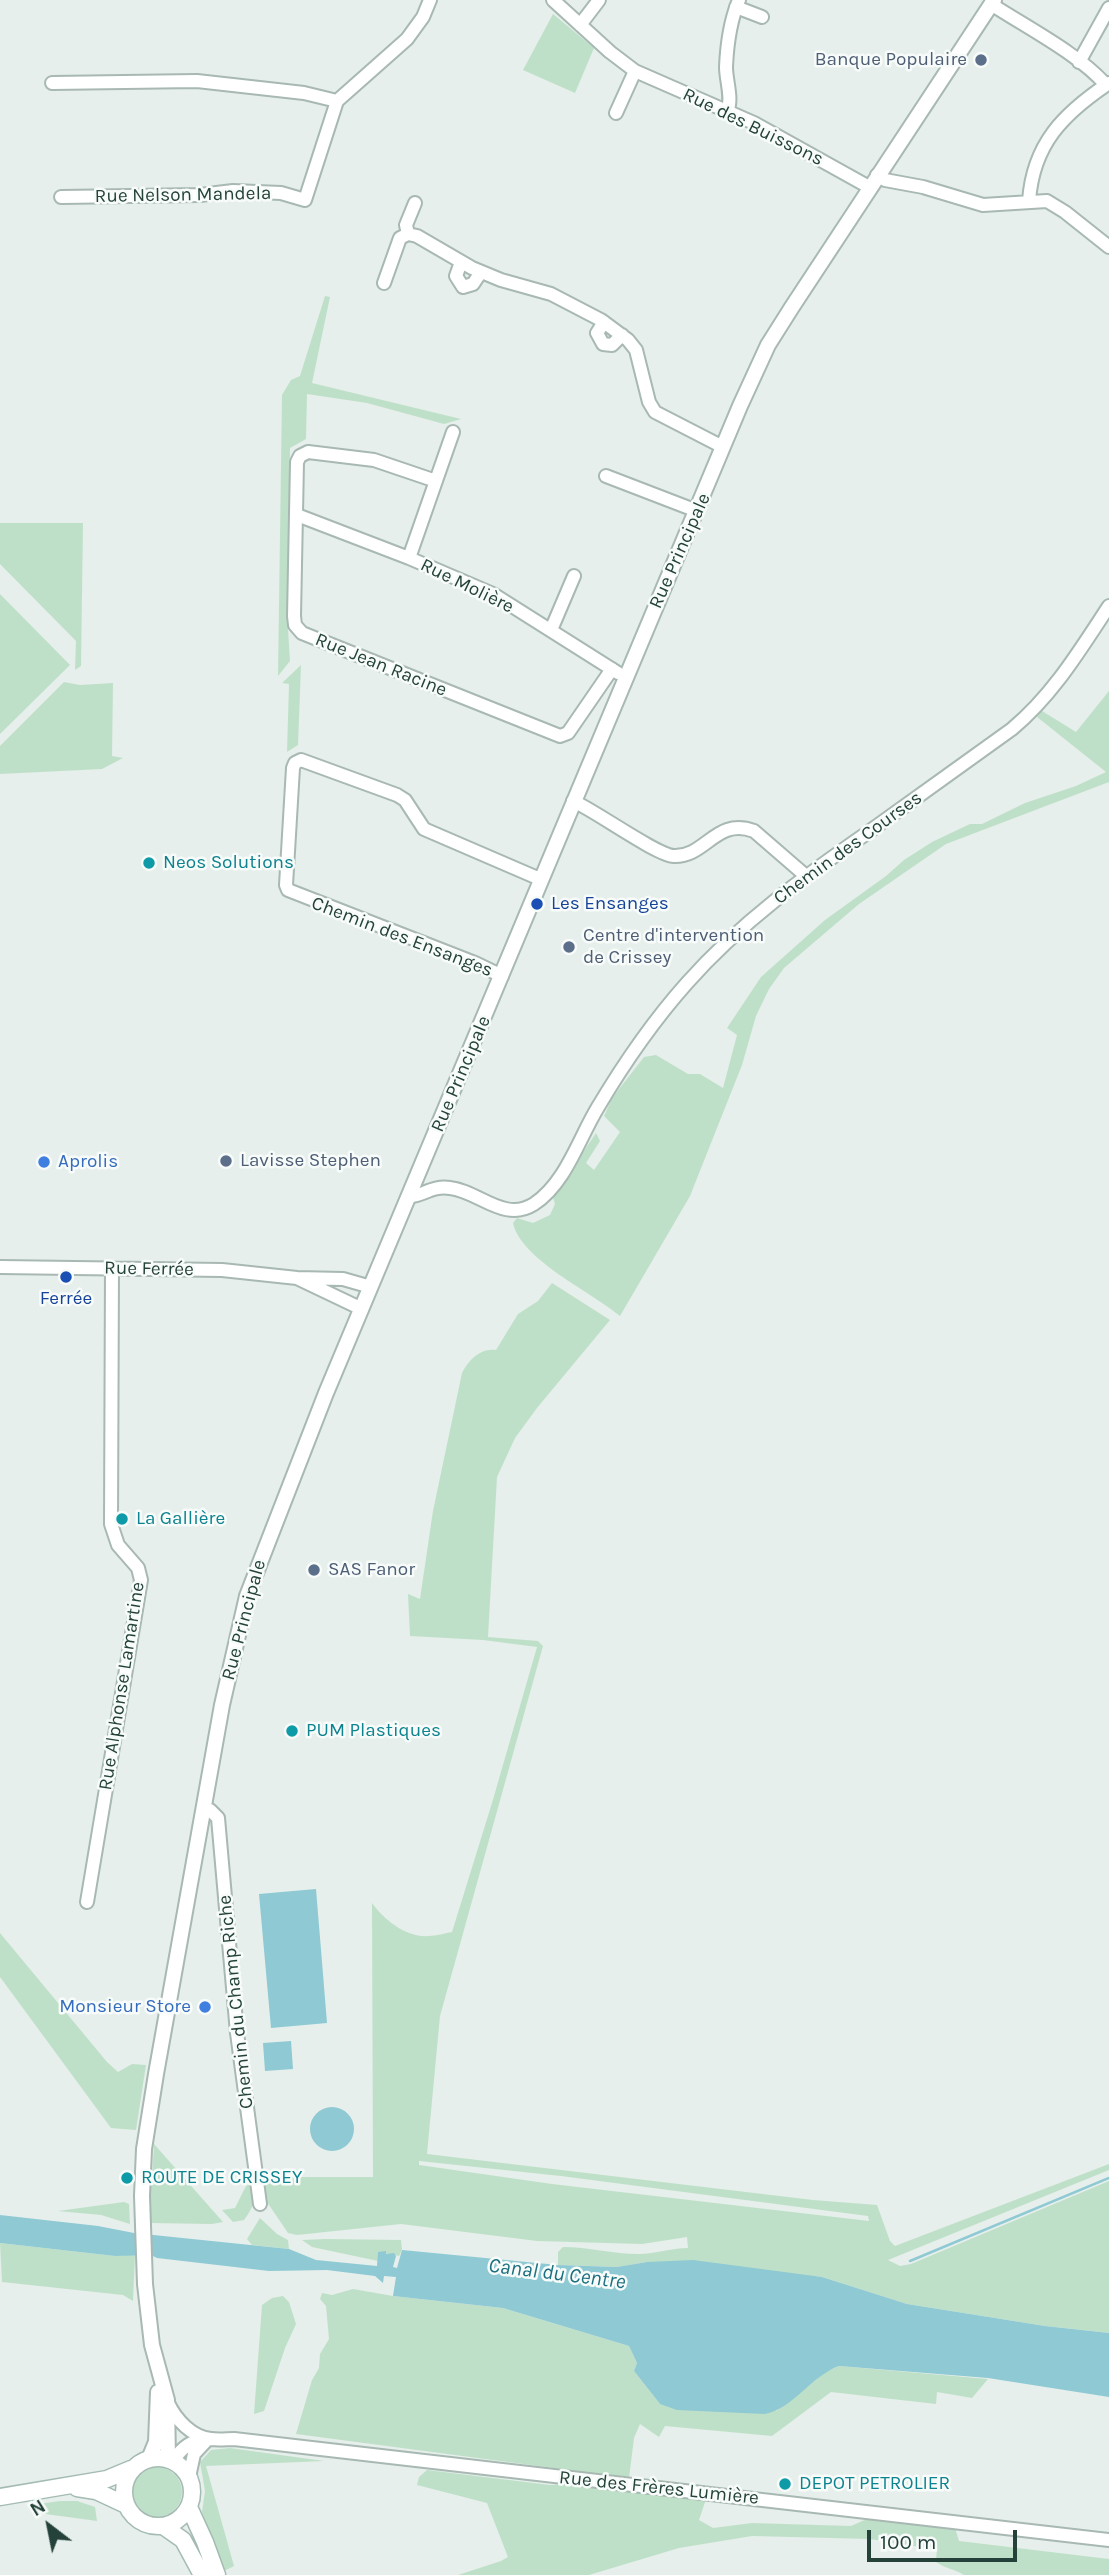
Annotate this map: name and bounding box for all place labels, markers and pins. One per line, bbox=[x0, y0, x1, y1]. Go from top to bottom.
place label: Banque Populaire bbox=[815, 49, 967, 71]
marker: Banque Populaire bbox=[973, 52, 989, 68]
place label: Neos Solutions bbox=[163, 852, 294, 874]
marker: Neos Solutions bbox=[141, 855, 157, 871]
place label: Les Ensanges bbox=[551, 893, 669, 915]
marker: Les Ensanges bbox=[529, 896, 545, 912]
place label: Centre d'intervention de Crissey bbox=[583, 925, 764, 969]
marker: Centre d'intervention de Crissey bbox=[561, 939, 577, 955]
place label: Lavisse Stephen bbox=[240, 1150, 381, 1172]
place label: Aprolis bbox=[58, 1151, 118, 1173]
marker: Lavisse Stephen bbox=[218, 1153, 234, 1169]
marker: Aprolis bbox=[36, 1154, 52, 1170]
marker: Ferrée bbox=[58, 1269, 74, 1285]
place label: Ferrée bbox=[40, 1288, 92, 1310]
place label: La Gallière bbox=[136, 1508, 225, 1530]
marker: La Gallière bbox=[114, 1511, 130, 1527]
place label: SAS Fanor bbox=[328, 1559, 415, 1581]
marker: SAS Fanor bbox=[306, 1562, 322, 1578]
place label: PUM Plastiques bbox=[306, 1720, 441, 1742]
marker: PUM Plastiques bbox=[284, 1723, 300, 1739]
place label: Monsieur Store bbox=[59, 1996, 191, 2018]
marker: Monsieur Store bbox=[197, 1999, 213, 2015]
place label: ROUTE DE CRISSEY bbox=[141, 2167, 302, 2189]
marker: ROUTE DE CRISSEY bbox=[119, 2170, 135, 2186]
place label: DEPOT PETROLIER bbox=[799, 2473, 950, 2495]
marker: DEPOT PETROLIER bbox=[777, 2476, 793, 2492]

